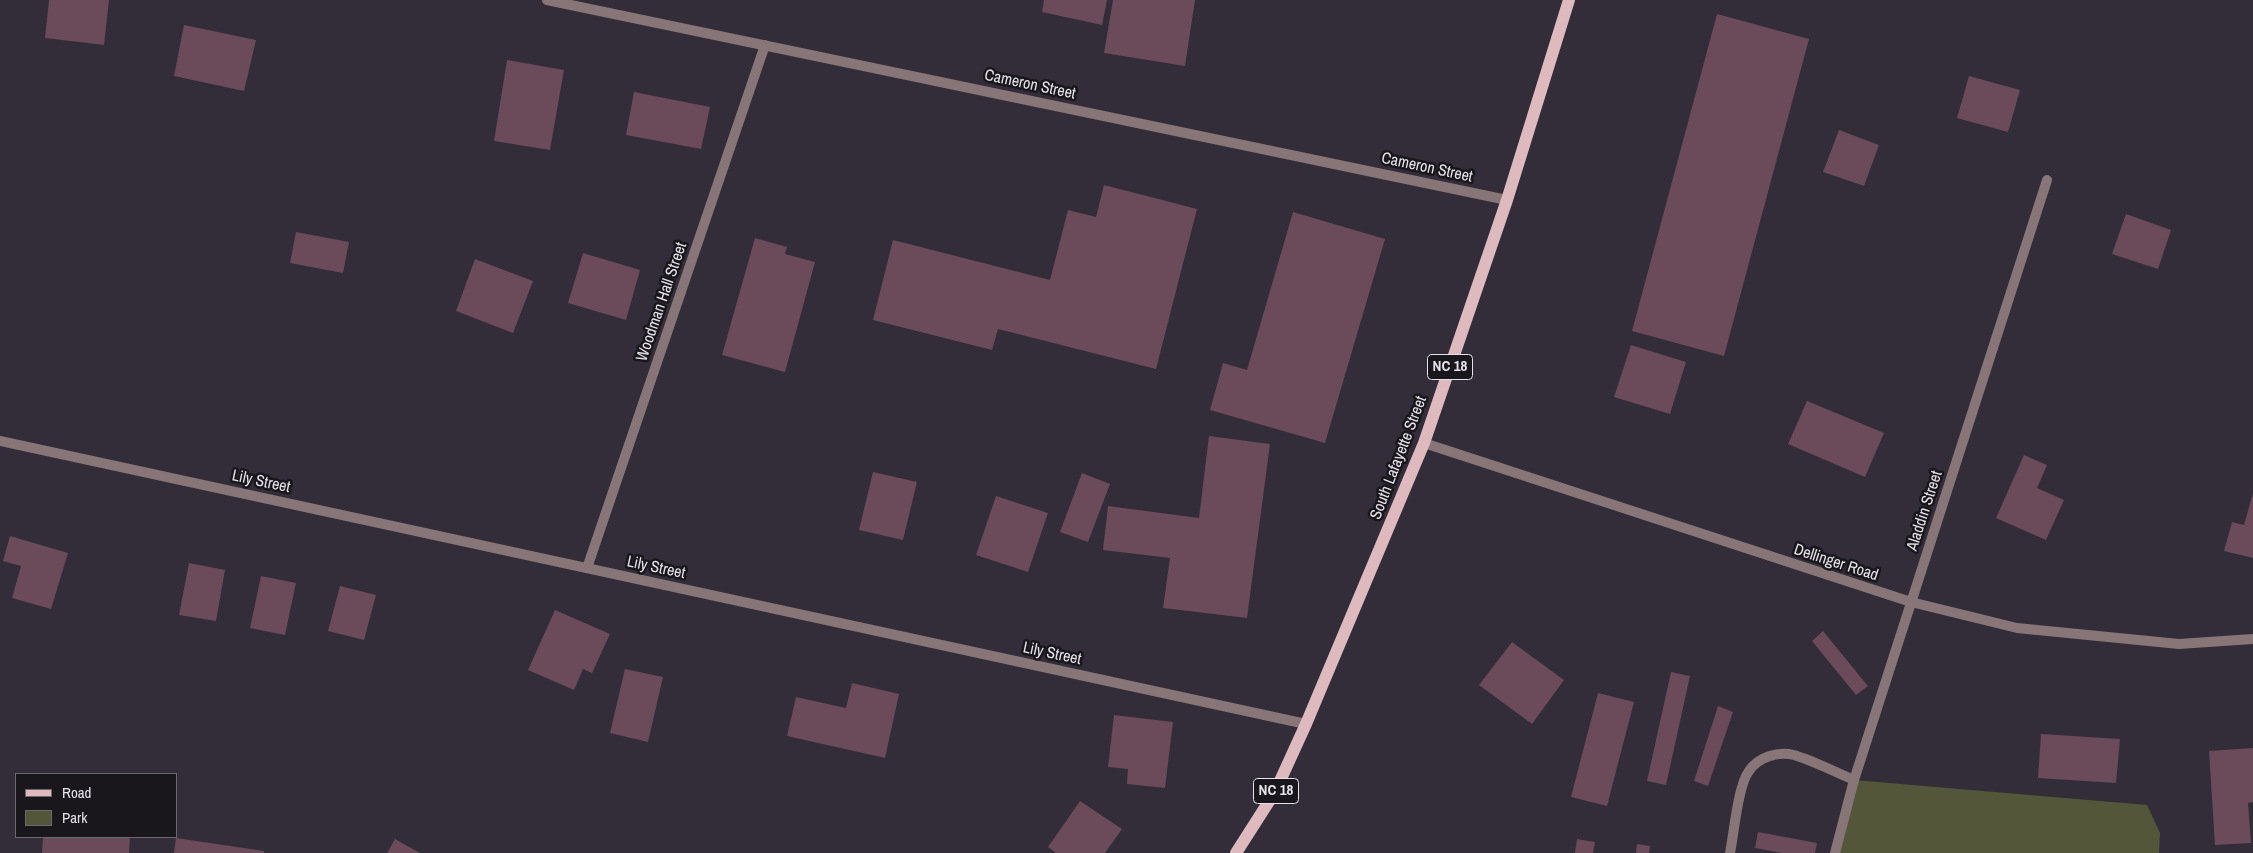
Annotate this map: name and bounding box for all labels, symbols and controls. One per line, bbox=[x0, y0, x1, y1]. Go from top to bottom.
street label: Cameron Street bbox=[983, 66, 1077, 104]
street label: Cameron Street bbox=[1380, 149, 1474, 187]
street label: Woodman Hall Street bbox=[633, 240, 691, 364]
road number: NC 18 bbox=[1428, 354, 1472, 380]
street label: South Lafayette Street bbox=[1367, 394, 1431, 522]
street label: Lily Street bbox=[230, 466, 292, 498]
street label: Aladdin Street bbox=[1903, 468, 1947, 554]
street label: Dellinger Road bbox=[1791, 540, 1881, 586]
street label: Lily Street bbox=[625, 552, 687, 584]
street label: Lily Street bbox=[1021, 638, 1083, 670]
legend bbox=[15, 773, 178, 838]
road number: NC 18 bbox=[1254, 778, 1298, 804]
text: Road bbox=[62, 782, 91, 803]
text: Park bbox=[62, 807, 87, 828]

